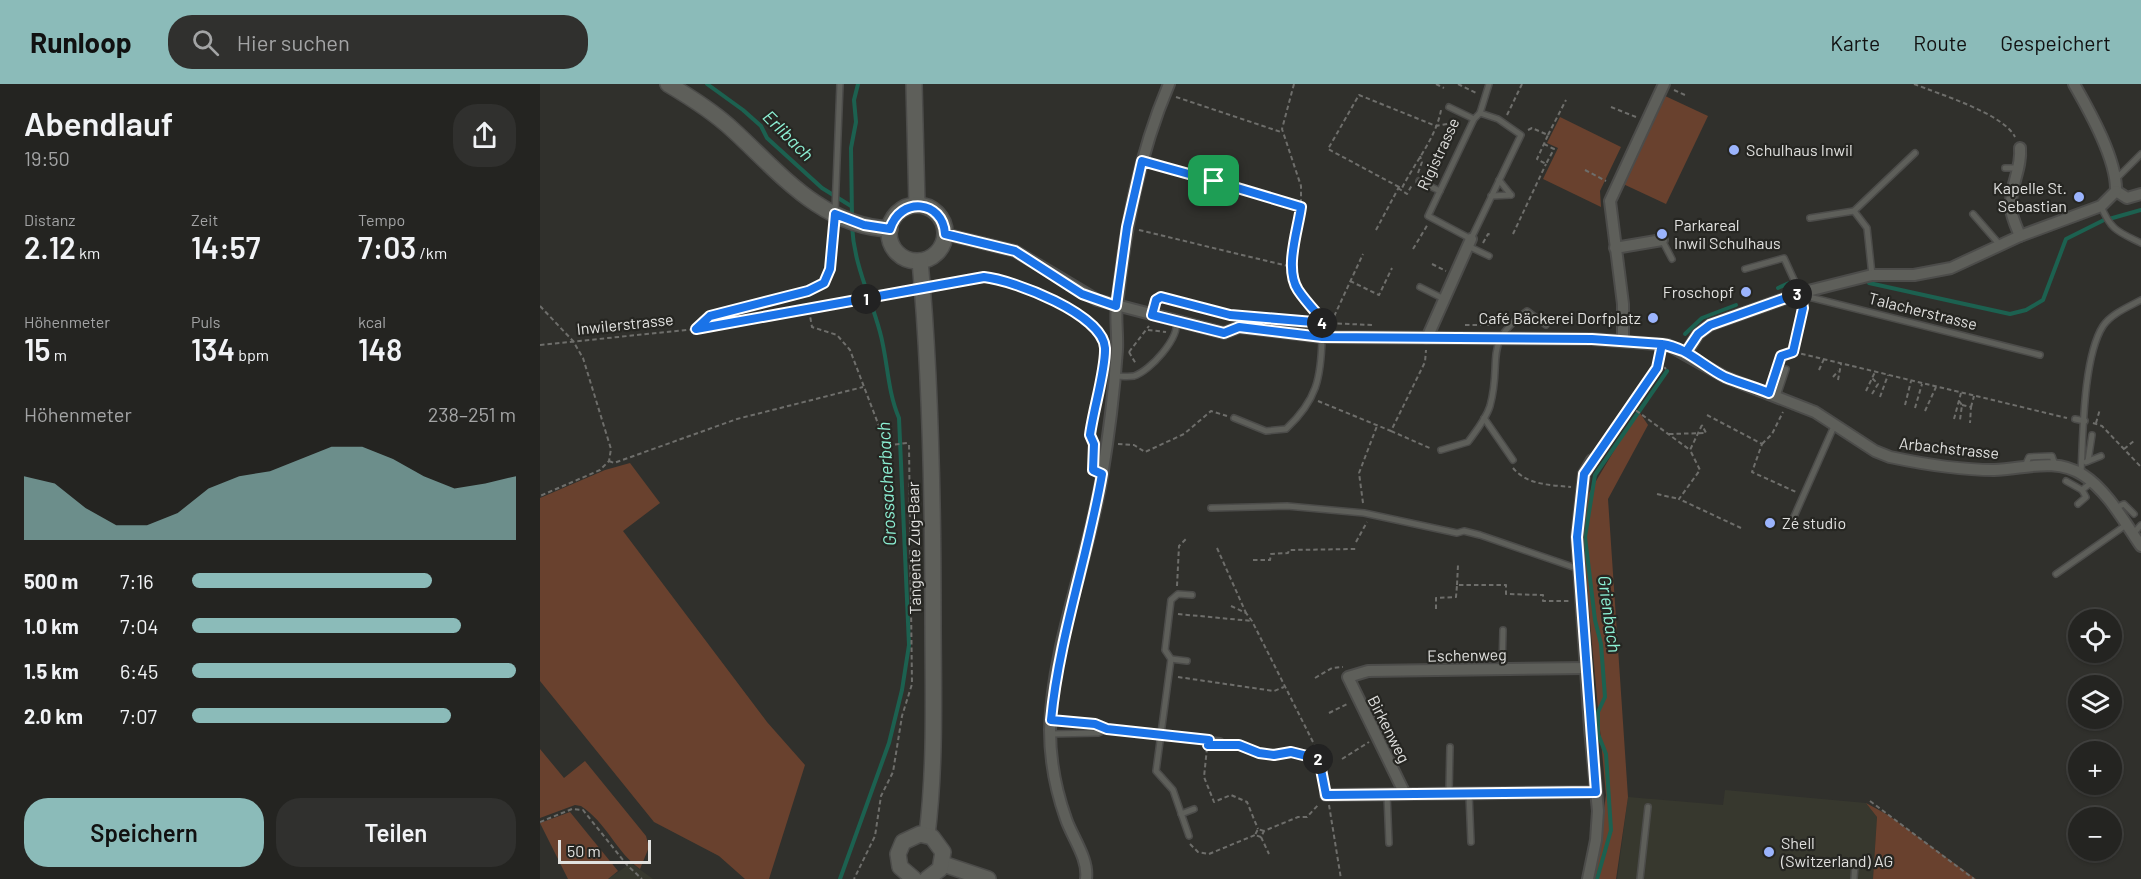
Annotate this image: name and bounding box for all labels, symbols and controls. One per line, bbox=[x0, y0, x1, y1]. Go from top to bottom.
search box bbox=[168, 15, 588, 69]
text: Runloop bbox=[30, 25, 132, 59]
icon: search bbox=[189, 26, 222, 59]
text: Hier suchen bbox=[237, 29, 350, 55]
text: Karte bbox=[1830, 30, 1880, 55]
text: Route bbox=[1913, 30, 1967, 55]
text: Gespeichert bbox=[2000, 30, 2111, 55]
text: Abendlauf bbox=[24, 103, 173, 143]
button: share bbox=[453, 104, 516, 167]
water label: Erlibach bbox=[759, 105, 819, 165]
street label: Rigistrasse bbox=[1413, 115, 1463, 193]
place label: Schulhaus Inwil bbox=[1746, 140, 1853, 159]
marker: Schulhaus Inwil bbox=[1727, 143, 1741, 157]
text: 19:50 bbox=[24, 146, 70, 170]
pin bbox=[1188, 155, 1239, 206]
icon: arrive bbox=[1197, 164, 1230, 197]
place label: Kapelle St. Sebastian bbox=[1993, 178, 2067, 215]
marker: Kapelle St. Sebastian bbox=[2072, 190, 2086, 204]
text: Distanz bbox=[24, 210, 75, 229]
text: Zeit bbox=[191, 210, 218, 229]
text: Tempo bbox=[358, 210, 405, 229]
place label: Parkareal Inwil Schulhaus bbox=[1674, 215, 1781, 252]
marker: Parkareal Inwil Schulhaus bbox=[1655, 227, 1669, 241]
text: 2.12 bbox=[24, 229, 76, 265]
text: 14:57 bbox=[191, 229, 260, 265]
text: 7:03 bbox=[358, 229, 416, 265]
text: km bbox=[76, 243, 100, 262]
text: /km bbox=[416, 243, 447, 262]
pin: 3 bbox=[1782, 279, 1812, 309]
place label: Froschopf bbox=[1663, 282, 1734, 301]
pin: 1 bbox=[851, 284, 881, 314]
text: 3 bbox=[1793, 284, 1801, 303]
marker: Froschopf bbox=[1739, 285, 1753, 299]
street label: Talacherstrasse bbox=[1867, 288, 1979, 333]
text: 1 bbox=[863, 289, 869, 308]
pin: 4 bbox=[1307, 308, 1337, 338]
place label: Café Bäckerei Dorfplatz bbox=[1479, 308, 1641, 327]
street label: Inwilerstrasse bbox=[576, 309, 674, 338]
marker: Café Bäckerei Dorfplatz bbox=[1646, 311, 1660, 325]
text: Höhenmeter bbox=[24, 312, 110, 331]
text: Puls bbox=[191, 312, 220, 331]
text: kcal bbox=[358, 312, 386, 331]
text: 4 bbox=[1317, 313, 1327, 332]
text: 15 bbox=[24, 331, 51, 367]
text: 134 bbox=[191, 331, 235, 367]
text: 148 bbox=[358, 331, 402, 367]
text: m bbox=[51, 345, 67, 364]
text: bpm bbox=[235, 345, 269, 364]
text: Höhenmeter bbox=[24, 402, 132, 426]
text: 238–251 m bbox=[428, 402, 516, 426]
water label: Grossacherbach bbox=[872, 422, 900, 547]
street label: Arbachstrasse bbox=[1898, 433, 2000, 462]
street label: Tangente Zug-Baar bbox=[903, 481, 924, 615]
place label: Zé studio bbox=[1782, 513, 1846, 532]
marker: Zé studio bbox=[1763, 516, 1777, 530]
text: 500 m bbox=[24, 569, 78, 593]
text: 7:16 bbox=[120, 569, 154, 593]
water label: Grienbach bbox=[1594, 574, 1626, 654]
map controls bbox=[2068, 609, 2122, 861]
button: locate bbox=[2068, 609, 2122, 663]
text: 1.0 km bbox=[24, 614, 79, 638]
text: 7:04 bbox=[120, 614, 159, 638]
street label: Eschenweg bbox=[1427, 644, 1507, 665]
text: 1.5 km bbox=[24, 659, 79, 683]
text: 6:45 bbox=[120, 659, 158, 683]
button: layers bbox=[2068, 675, 2122, 729]
street label: Birkenweg bbox=[1364, 692, 1414, 766]
text: 2.0 km bbox=[24, 704, 83, 728]
text: 7:07 bbox=[120, 704, 157, 728]
button: + bbox=[2068, 741, 2122, 795]
pin: 2 bbox=[1303, 744, 1333, 774]
text: 2 bbox=[1314, 749, 1322, 768]
button: Speichern bbox=[24, 798, 264, 867]
button: Teilen bbox=[276, 798, 516, 867]
button: − bbox=[2068, 807, 2122, 861]
place label: Shell (Switzerland) AG bbox=[1780, 833, 1893, 870]
scale bar bbox=[558, 837, 651, 864]
text: 50 m bbox=[567, 841, 601, 860]
marker: Shell (Switzerland) AG bbox=[1762, 845, 1776, 859]

